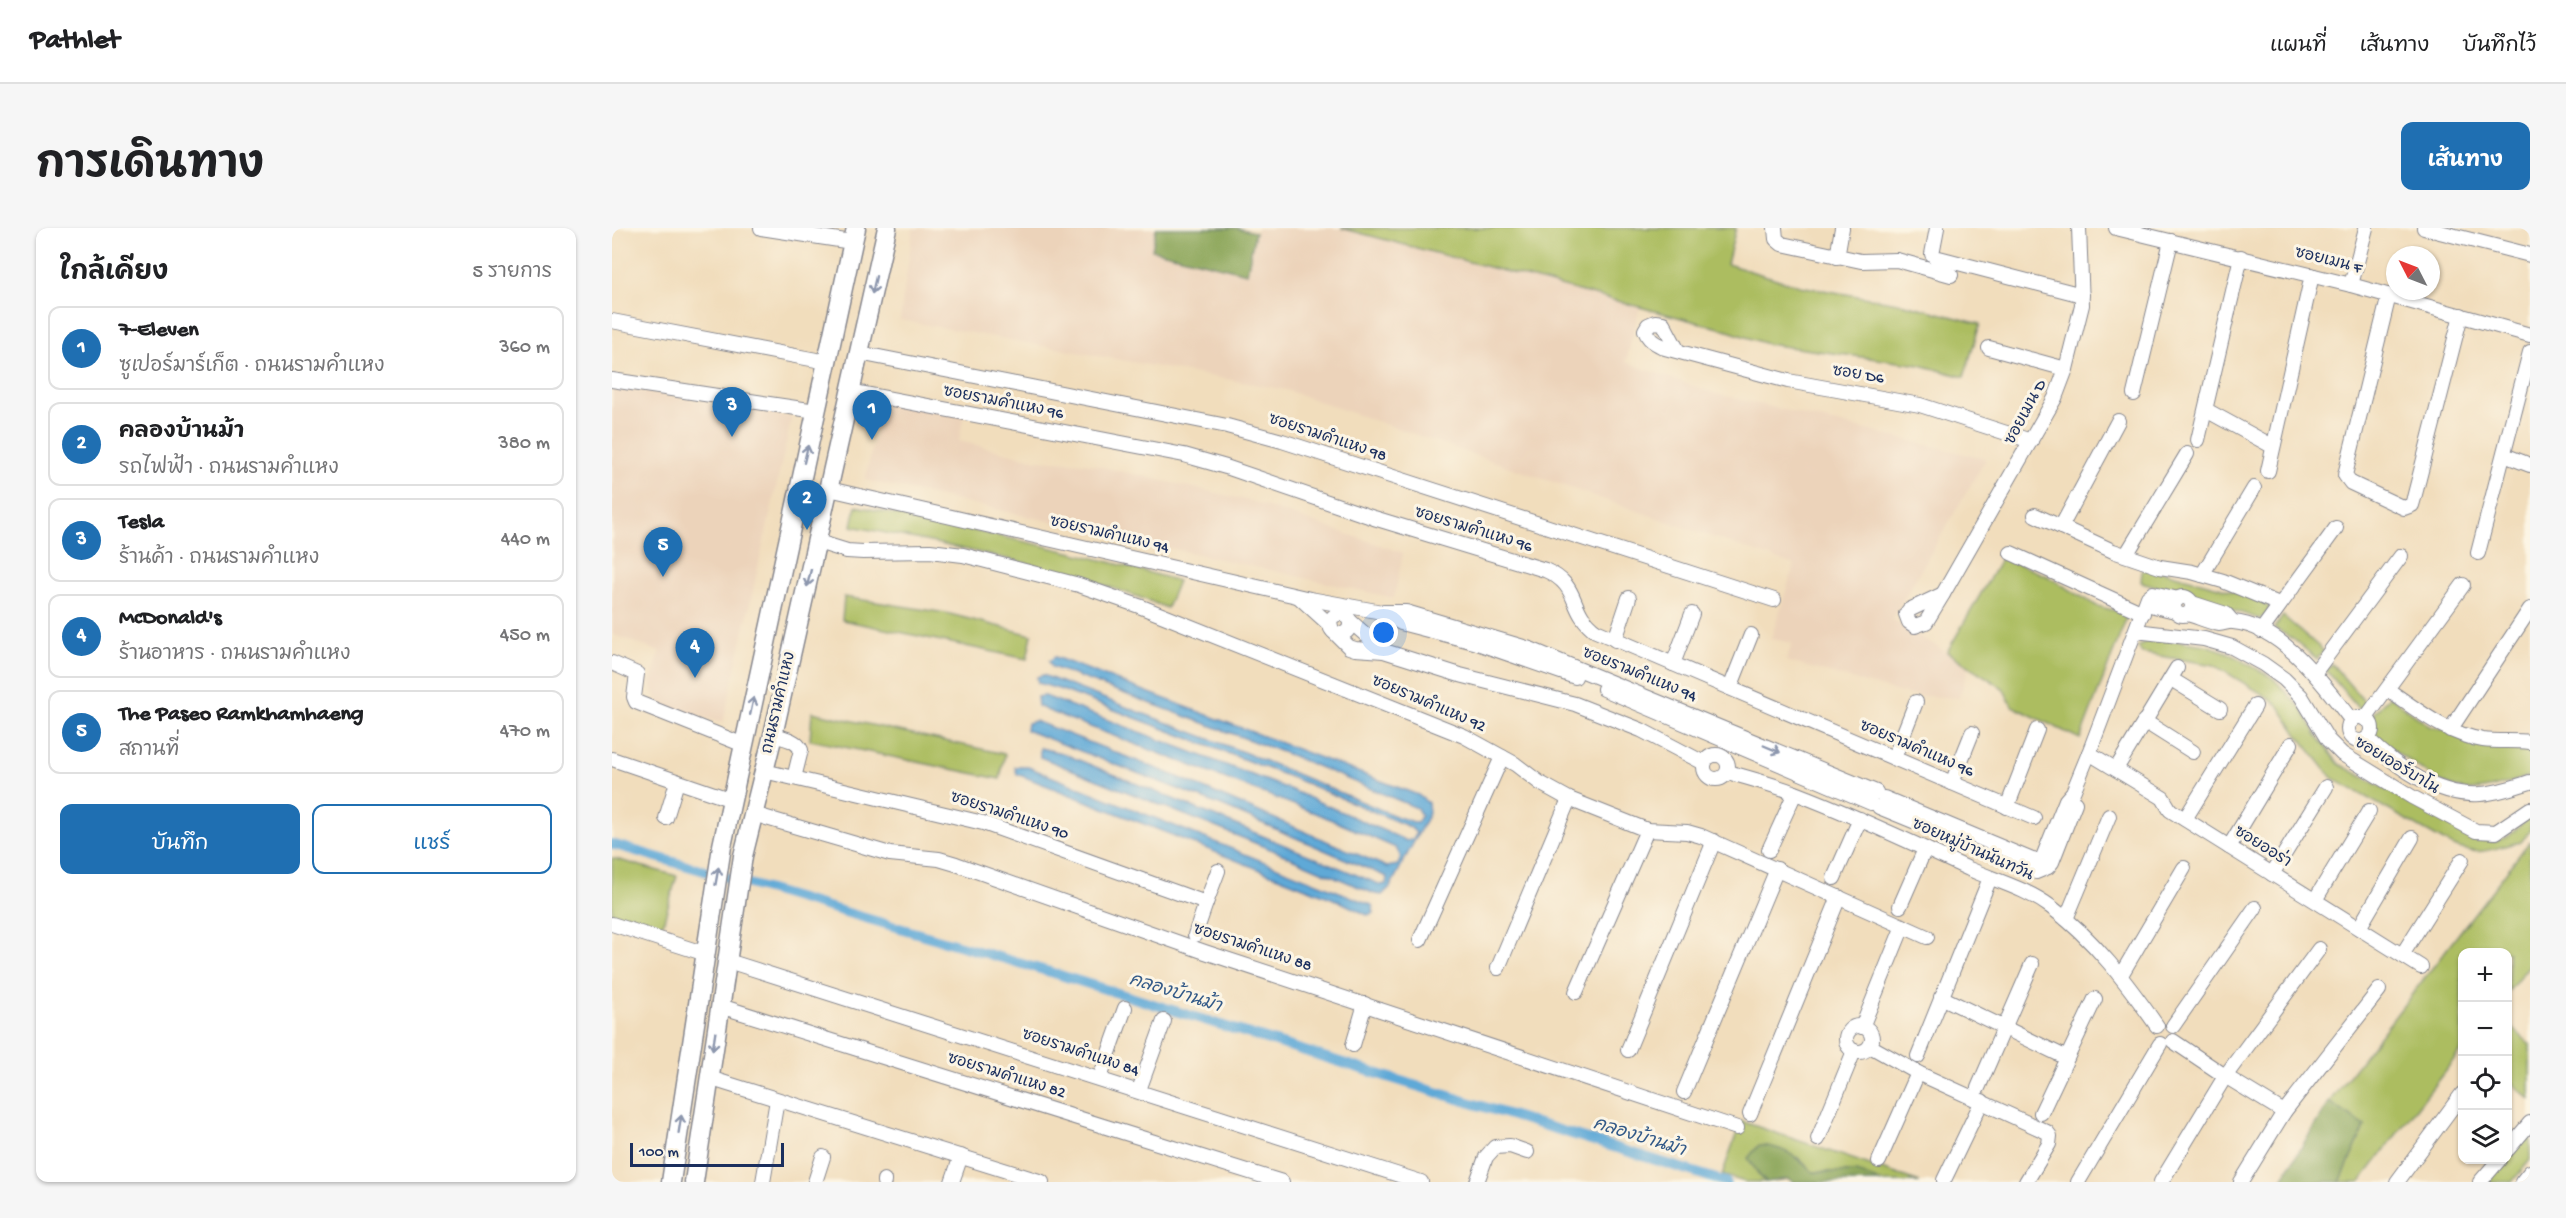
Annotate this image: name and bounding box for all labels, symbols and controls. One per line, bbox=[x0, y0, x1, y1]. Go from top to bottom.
text: Pathlet bbox=[30, 25, 120, 58]
text: แผนที่ bbox=[2270, 35, 2327, 60]
text: เส้นทาง bbox=[2360, 35, 2429, 60]
text: บันทึกไว้ bbox=[2462, 35, 2536, 60]
button: เส้นทาง bbox=[2401, 122, 2530, 190]
text: การเดินทาง bbox=[36, 144, 264, 193]
street label: ซอยเมน F bbox=[2292, 244, 2364, 280]
north arrow bbox=[2386, 246, 2440, 300]
text: ใกล้เคียง bbox=[60, 259, 168, 290]
text: 5 รายการ bbox=[473, 262, 552, 285]
one-way arrow bbox=[868, 275, 880, 294]
text: 7-Eleven bbox=[119, 318, 199, 344]
text: 1 bbox=[77, 337, 86, 360]
text: 360 m bbox=[499, 337, 550, 360]
text: ซูเปอร์มาร์เก็ต · ถนนรามคำแหง bbox=[119, 356, 385, 379]
street label: ซอย D6 bbox=[1831, 363, 1886, 390]
street label: ซอยเมน D bbox=[2002, 377, 2052, 449]
street label: ซอยรามคําแหง 96 bbox=[941, 379, 1067, 425]
pin: 3 bbox=[712, 388, 752, 437]
pin: 1 bbox=[852, 390, 892, 440]
street label: ซอยรามคําแหง 98 bbox=[1266, 407, 1390, 467]
text: คลองบ้านม้า bbox=[119, 420, 244, 446]
text: 2 bbox=[77, 433, 86, 456]
text: 380 m bbox=[498, 433, 550, 456]
one-way arrow bbox=[801, 445, 813, 464]
text: รถไฟฟ้า · ถนนรามคำแหง bbox=[119, 458, 339, 481]
pin: 2 bbox=[788, 480, 826, 530]
street label: ซอยรามคําแหง 96 bbox=[1412, 500, 1536, 558]
street label: ซอยรามคําแหง 94 bbox=[1047, 509, 1172, 559]
text: Tesla bbox=[119, 510, 164, 536]
pin: 5 bbox=[644, 528, 682, 577]
text: 3 bbox=[76, 529, 87, 552]
text: 440 m bbox=[501, 529, 550, 552]
text: ร้านค้า · ถนนรามคำแหง bbox=[119, 548, 319, 571]
one-way arrow bbox=[803, 568, 814, 587]
text: McDonald's bbox=[119, 606, 222, 632]
your location bbox=[1369, 618, 1398, 647]
text: 4 bbox=[77, 625, 86, 648]
text: 450 m bbox=[500, 625, 550, 648]
pin: 4 bbox=[676, 628, 715, 678]
street label: ซอยรามคําแหง 94 bbox=[1579, 641, 1701, 708]
text: ร้านอาหาร · ถนนรามคำแหง bbox=[119, 644, 351, 667]
street label: ถนนรามคำแหง bbox=[755, 649, 801, 756]
street label: ซอยรามคําแหง 92 bbox=[1368, 669, 1490, 738]
one-way arrow bbox=[747, 697, 759, 716]
text: The Paseo Ramkhamhaeng bbox=[119, 702, 363, 728]
street label: ซอยรามคําแหง 96 bbox=[1856, 714, 1978, 783]
text: 5 bbox=[76, 721, 87, 744]
text: 470 m bbox=[500, 721, 550, 744]
street label: ซอยเออร์บาโน bbox=[2350, 730, 2445, 800]
text: สถานที่ bbox=[119, 740, 179, 763]
one-way arrow bbox=[1762, 744, 1781, 755]
street label: ซอยรามคำแหง 90 bbox=[947, 785, 1072, 845]
button: บันทึก bbox=[60, 804, 300, 874]
button: แชร์ bbox=[312, 804, 552, 874]
street label: ซอยหมู่บ้านนันทวัน bbox=[1908, 811, 2038, 886]
street label: ซอยออร่า bbox=[2230, 819, 2297, 873]
one-way arrow bbox=[712, 866, 723, 886]
street label: ซอยรามคำแหง 88 bbox=[1190, 917, 1315, 977]
map controls bbox=[2458, 948, 2512, 1164]
button: + bbox=[2458, 948, 2512, 1002]
water label: คลองบ้านม้า bbox=[1126, 966, 1226, 1018]
button: − bbox=[2458, 1002, 2512, 1056]
street label: ซอยรามคำแหง 84 bbox=[1019, 1022, 1143, 1082]
one-way arrow bbox=[709, 1031, 720, 1051]
street label: ซอยรามคำแหง 82 bbox=[944, 1046, 1069, 1104]
button: locate bbox=[2458, 1056, 2512, 1110]
water label: คลองบ้านม้า bbox=[1590, 1110, 1690, 1162]
button: layers bbox=[2458, 1110, 2512, 1164]
one-way arrow bbox=[675, 1115, 686, 1135]
scale bar bbox=[630, 1140, 784, 1168]
text: 100 m bbox=[639, 1144, 679, 1163]

